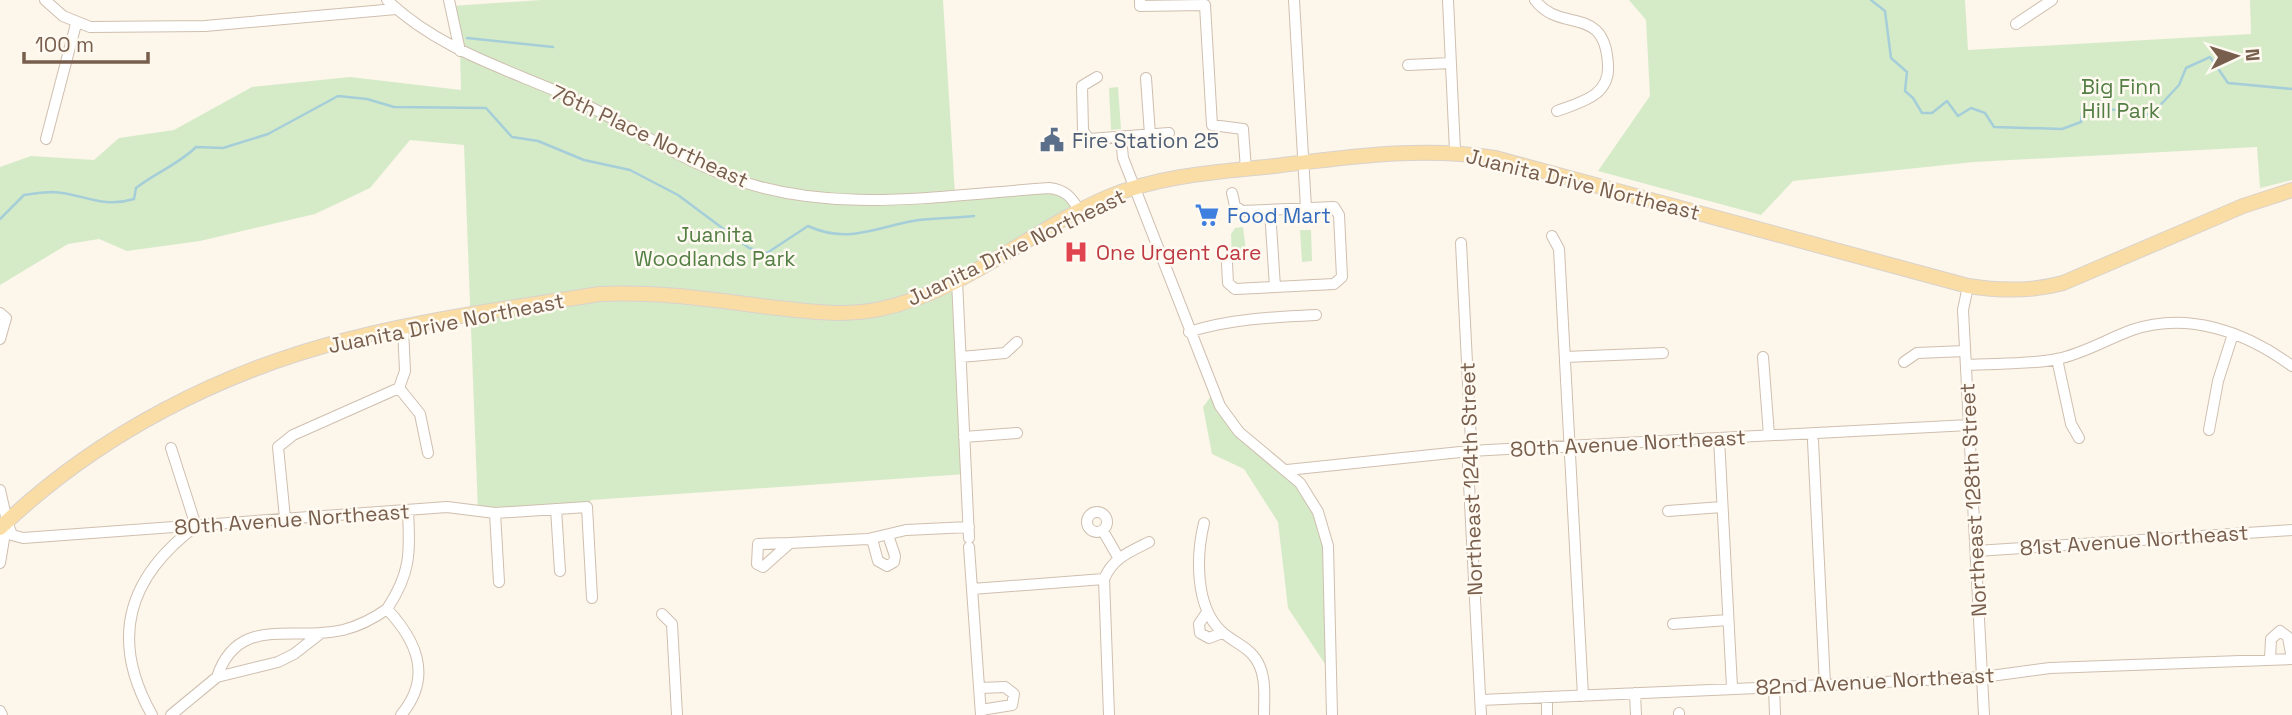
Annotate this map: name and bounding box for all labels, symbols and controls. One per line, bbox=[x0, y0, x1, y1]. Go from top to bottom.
scale bar bbox=[24, 21, 149, 65]
north arrow bbox=[2201, 21, 2271, 91]
text: 100 m bbox=[35, 31, 94, 58]
text: N bbox=[2240, 48, 2265, 62]
park label: Big Finn Hill Park bbox=[2081, 73, 2161, 124]
street label: 76th Place Northeast bbox=[547, 78, 753, 194]
public building icon: Fire Station 25 bbox=[1038, 126, 1066, 154]
place label: Fire Station 25 bbox=[1072, 127, 1219, 154]
street label: Juanita Drive Northeast bbox=[1463, 142, 1703, 226]
street label: Juanita Drive Northeast bbox=[902, 182, 1130, 312]
supermarket icon: Food Mart bbox=[1193, 201, 1221, 229]
place label: Food Mart bbox=[1227, 202, 1331, 229]
park label: Juanita Woodlands Park bbox=[634, 221, 796, 272]
hospital icon: One Urgent Care bbox=[1062, 238, 1090, 266]
place label: One Urgent Care bbox=[1096, 239, 1261, 266]
street label: Juanita Drive Northeast bbox=[326, 287, 566, 359]
street label: Northeast 124th Street bbox=[1453, 362, 1489, 596]
street label: Northeast 128th Street bbox=[1953, 382, 1993, 618]
street label: 80th Avenue Northeast bbox=[1509, 423, 1747, 463]
street label: 80th Avenue Northeast bbox=[173, 497, 411, 541]
street label: 81st Avenue Northeast bbox=[2019, 519, 2249, 561]
street label: 82nd Avenue Northeast bbox=[1755, 661, 1995, 701]

